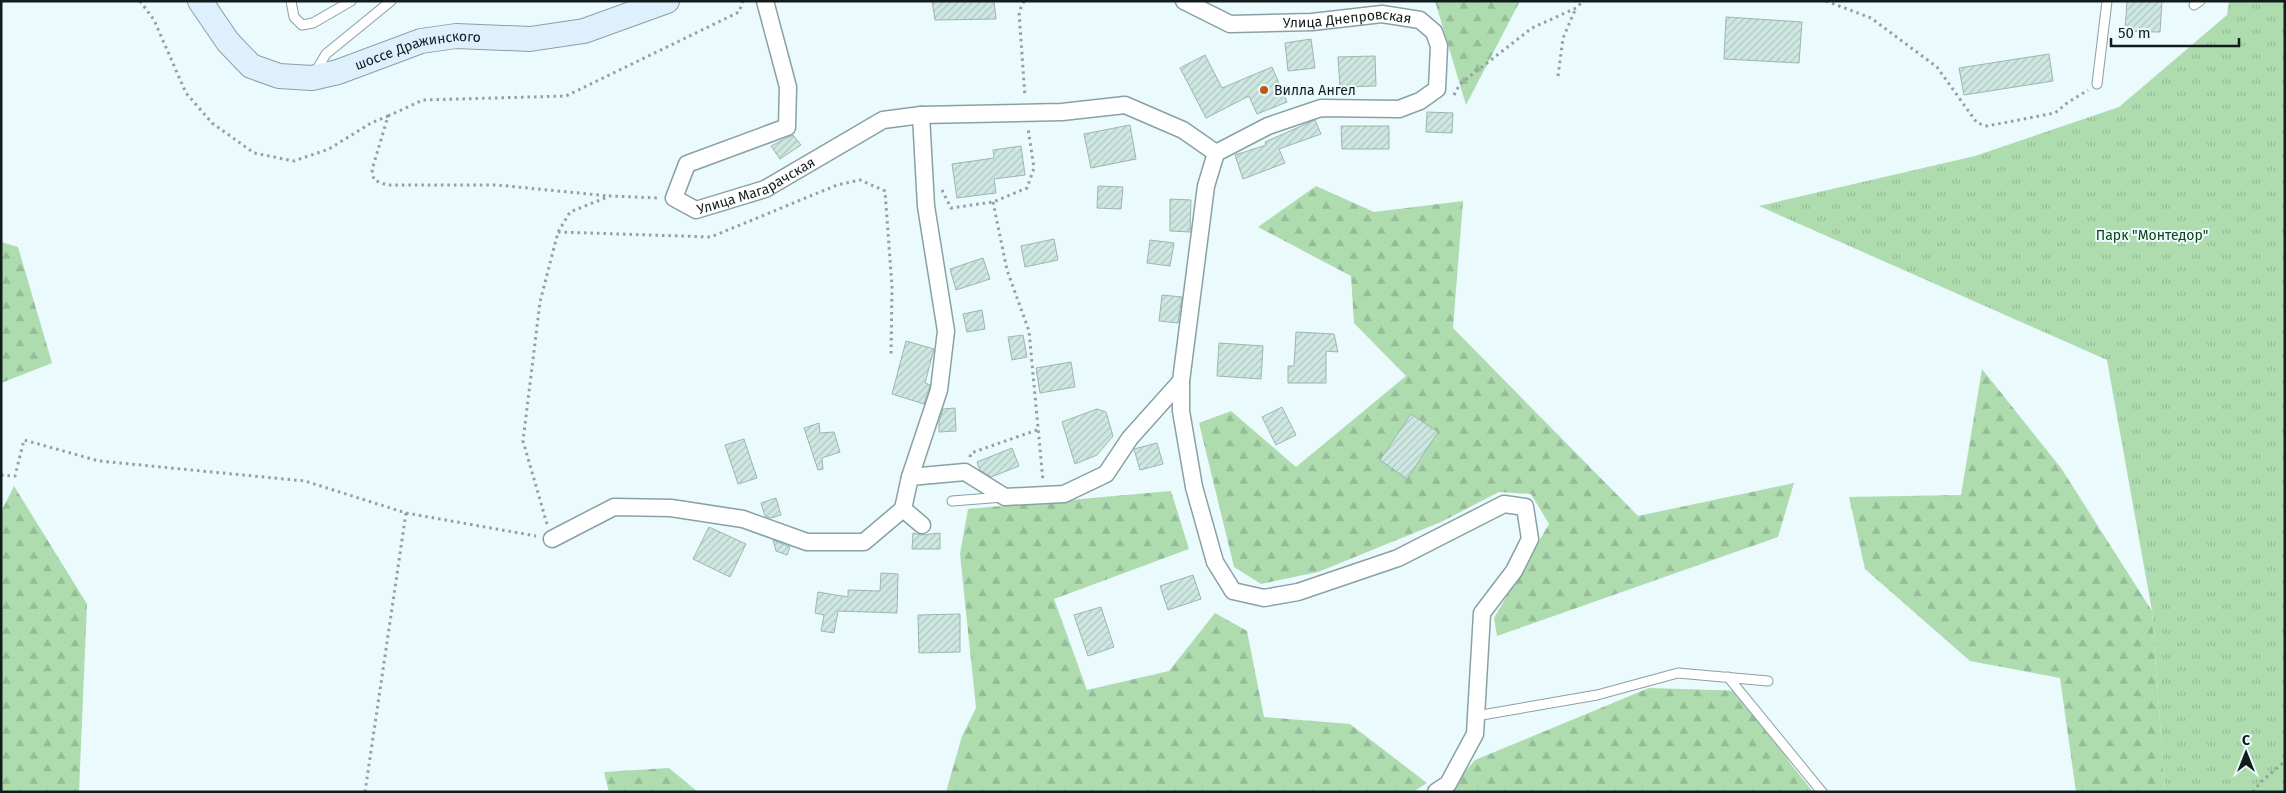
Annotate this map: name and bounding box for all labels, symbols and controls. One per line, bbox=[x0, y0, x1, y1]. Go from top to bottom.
street label: Улица Днепровская bbox=[1283, 6, 1413, 32]
scale bar bbox=[2111, 15, 2238, 47]
text: 50 m bbox=[2118, 24, 2151, 42]
street label: шоссе Дражинского bbox=[352, 28, 481, 74]
place label: Вилла Ангел bbox=[1274, 82, 1356, 99]
marker: Вилла Ангел bbox=[1258, 84, 1270, 96]
street label: Улица Магарачская bbox=[695, 154, 818, 218]
park label: Парк "Монтедор" bbox=[2096, 227, 2208, 244]
north arrow bbox=[2221, 728, 2271, 778]
text: С bbox=[2242, 732, 2250, 749]

